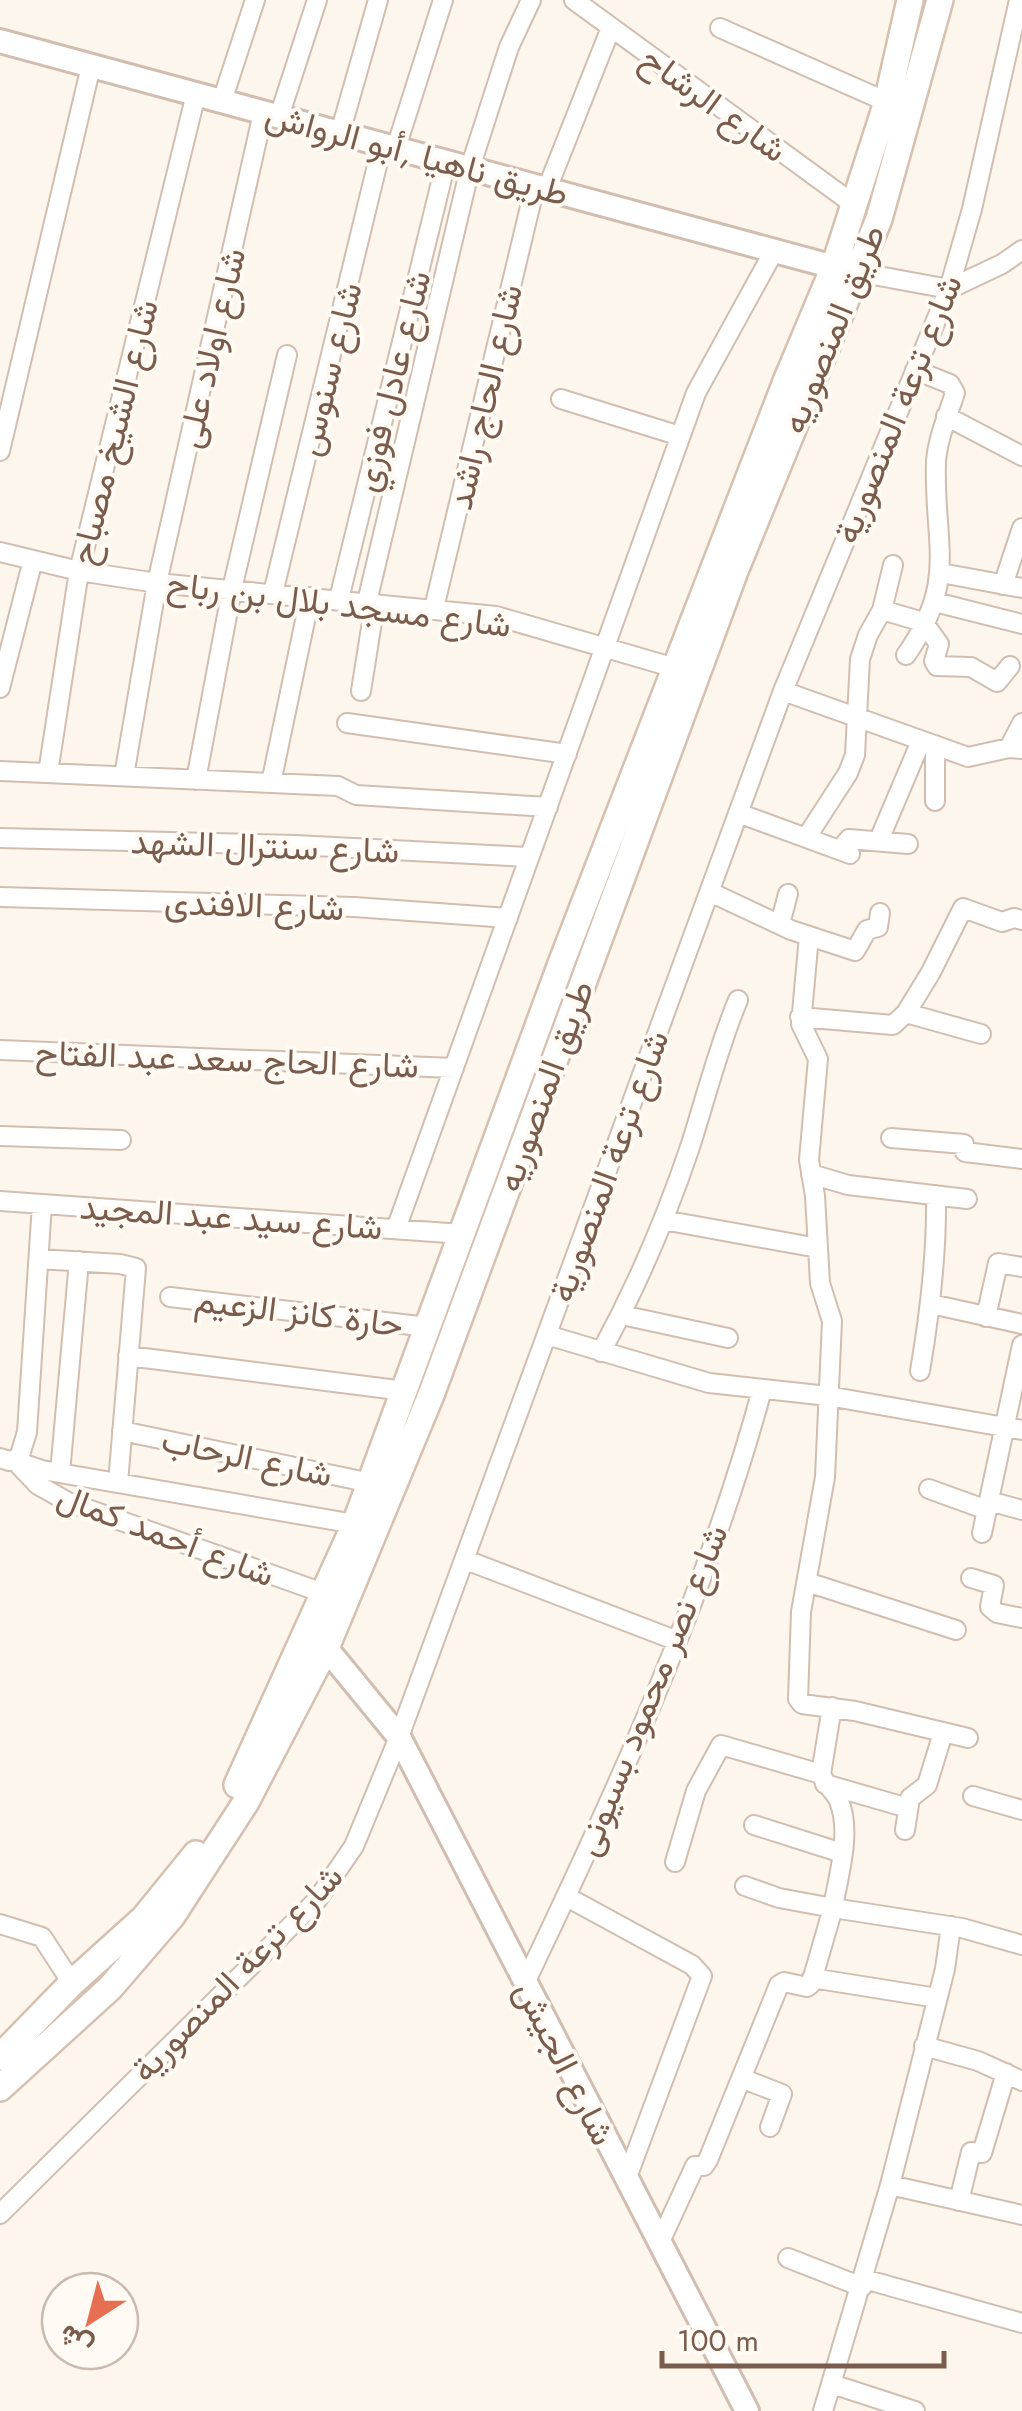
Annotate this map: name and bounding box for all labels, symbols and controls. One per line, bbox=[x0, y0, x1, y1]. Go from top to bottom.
street label: شارع الرشاح bbox=[631, 34, 797, 174]
street label: طريق ناهيا ,أبو الرواش bbox=[260, 89, 574, 219]
street label: طريق المنصوريه bbox=[768, 217, 898, 441]
street label: شارع اولاد على bbox=[164, 243, 258, 453]
street label: شارع عادل فوزي bbox=[340, 265, 447, 498]
street label: شارع ترعة المنصورية bbox=[821, 267, 975, 551]
street label: شارع سنوس bbox=[283, 277, 375, 461]
street label: شارع الحاج راشد bbox=[435, 279, 535, 515]
street label: شارع الشيخ مصباح bbox=[57, 294, 171, 570]
street label: شارع مسجد بلال بن رباح bbox=[164, 558, 514, 650]
street label: شارع سنترال الشهد bbox=[130, 816, 400, 876]
street label: شارع الافندى bbox=[163, 877, 345, 933]
street label: طريق المنصوريه bbox=[484, 973, 606, 1199]
street label: شارع ترعة المنصورية bbox=[537, 1023, 681, 1309]
street label: شارع الحاج سعد عبد الفتاح bbox=[34, 1027, 420, 1091]
street label: شارع سيد عبد المجيد bbox=[78, 1181, 384, 1253]
street label: حارة كانز الزعيم bbox=[192, 1274, 406, 1350]
street label: شارع الرحاب bbox=[157, 1415, 337, 1499]
street label: شارع أحمد كمال bbox=[50, 1471, 282, 1599]
street label: شارع نصر محمود بسيونى bbox=[562, 1517, 740, 1863]
street label: شارع ترعة المنصورية bbox=[120, 1853, 354, 2093]
street label: شارع الجيش bbox=[502, 1972, 628, 2154]
north arrow bbox=[40, 2271, 140, 2371]
scale bar bbox=[662, 2306, 944, 2368]
text: ش bbox=[50, 2314, 101, 2367]
text: 100 m bbox=[677, 2319, 759, 2362]

